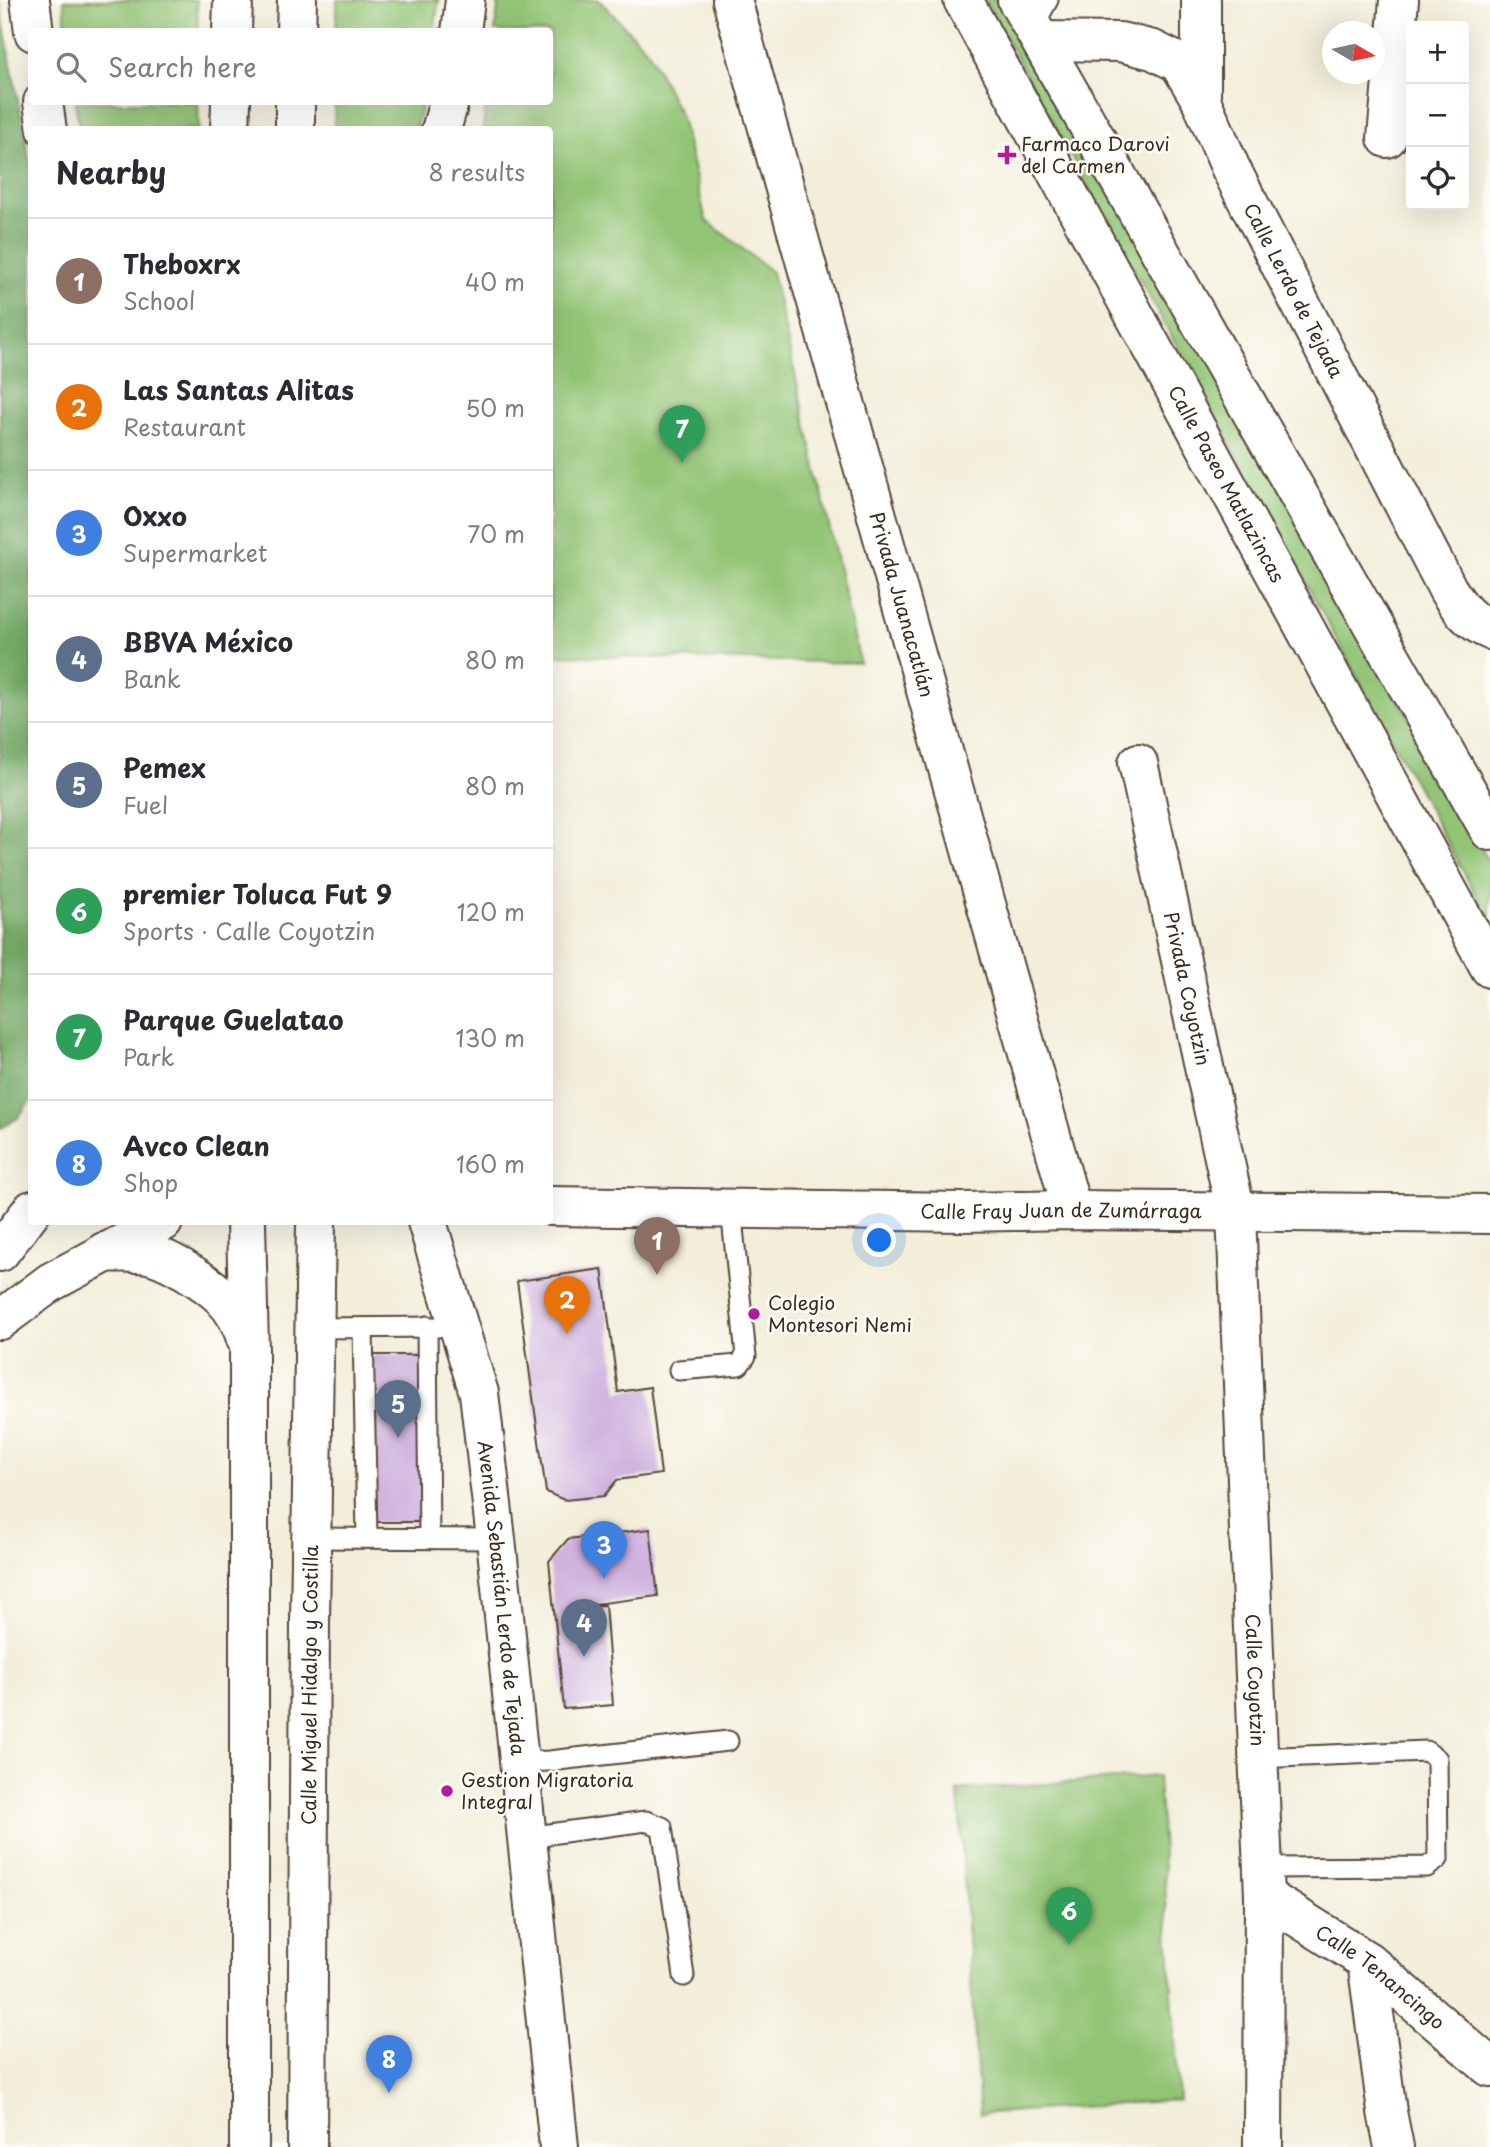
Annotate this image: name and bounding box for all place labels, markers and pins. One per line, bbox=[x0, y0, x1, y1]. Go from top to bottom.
place label: Farmaco Darovi del Carmen bbox=[1021, 129, 1170, 179]
marker: Farmaco Darovi del Carmen bbox=[999, 147, 1015, 163]
pin: 7 bbox=[659, 405, 705, 463]
pin: 1 bbox=[634, 1217, 680, 1275]
pin: 2 bbox=[544, 1276, 590, 1334]
place label: Colegio Montesori Nemi bbox=[768, 1288, 912, 1338]
marker: Colegio Montesori Nemi bbox=[746, 1306, 762, 1322]
pin: 5 bbox=[375, 1380, 421, 1438]
pin: 3 bbox=[581, 1521, 627, 1579]
pin: 4 bbox=[561, 1599, 607, 1657]
place label: Gestion Migratoria Integral bbox=[461, 1765, 633, 1815]
marker: Gestion Migratoria Integral bbox=[439, 1783, 455, 1799]
pin: 6 bbox=[1046, 1887, 1092, 1945]
pin: 8 bbox=[366, 2035, 412, 2093]

